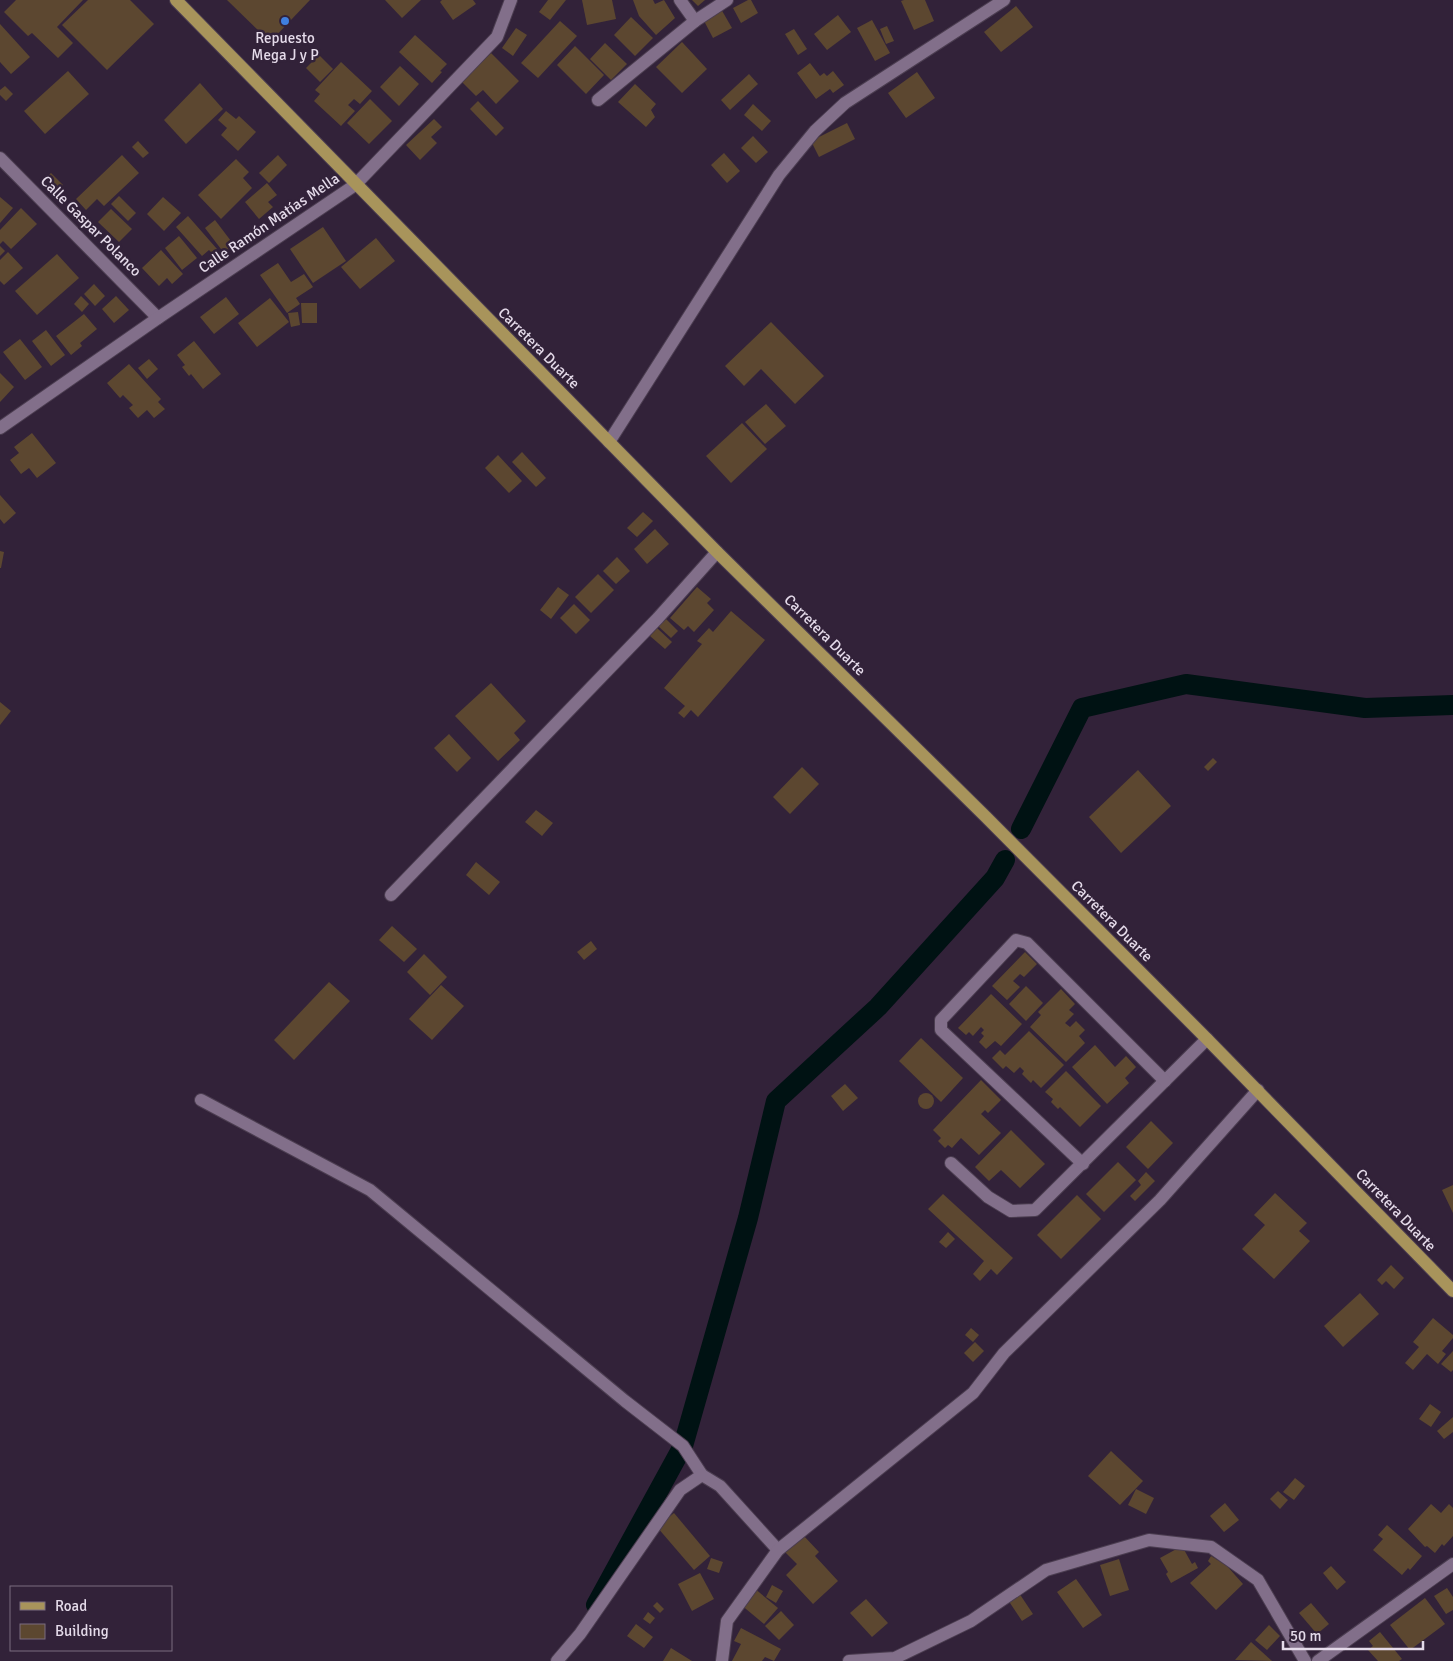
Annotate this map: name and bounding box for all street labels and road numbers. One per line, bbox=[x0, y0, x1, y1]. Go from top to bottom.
street label: Calle Ramón Matías Mella bbox=[195, 169, 343, 277]
street label: Calle Gaspar Polanco bbox=[37, 172, 145, 280]
street label: Carretera Duarte bbox=[495, 304, 583, 392]
street label: Carretera Duarte bbox=[781, 591, 869, 679]
street label: Carretera Duarte bbox=[1068, 877, 1156, 965]
street label: Carretera Duarte bbox=[1352, 1165, 1440, 1255]

